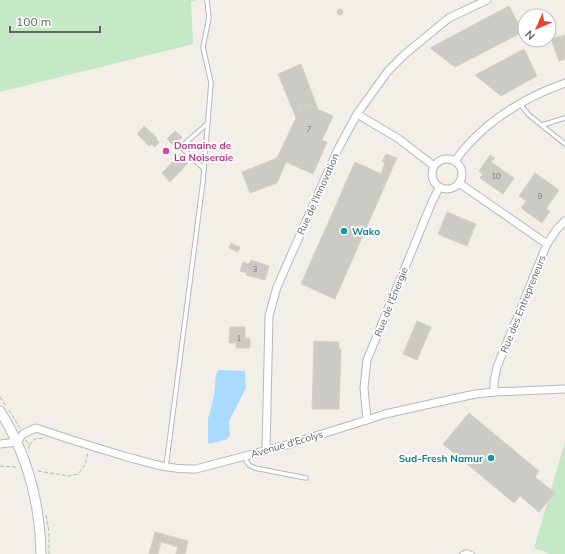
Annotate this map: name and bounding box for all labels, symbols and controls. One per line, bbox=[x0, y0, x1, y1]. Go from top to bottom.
scale bar bbox=[10, 8, 100, 34]
north arrow bbox=[517, 8, 557, 48]
text: 100 m bbox=[16, 14, 51, 29]
text: N bbox=[522, 27, 538, 43]
house number: 7 bbox=[307, 124, 312, 134]
place label: Domaine de La Noiseraie bbox=[174, 139, 234, 164]
marker: Domaine de La Noiseraie bbox=[161, 146, 171, 156]
street label: Rue de l'Innovation bbox=[294, 151, 342, 237]
house number: 10 bbox=[491, 171, 501, 181]
house number: 9 bbox=[538, 191, 543, 201]
place label: Wako bbox=[352, 225, 380, 238]
marker: Wako bbox=[339, 226, 349, 236]
street label: Rue des Entrepreneurs bbox=[497, 253, 549, 355]
house number: 3 bbox=[253, 264, 258, 274]
street label: Rue de l'Énergie bbox=[371, 265, 411, 339]
house number: 1 bbox=[237, 333, 242, 343]
street label: Avenue d'Ecolys bbox=[249, 427, 325, 461]
place label: Sud-Fresh Namur bbox=[399, 452, 483, 465]
marker: Sud-Fresh Namur bbox=[486, 453, 496, 463]

